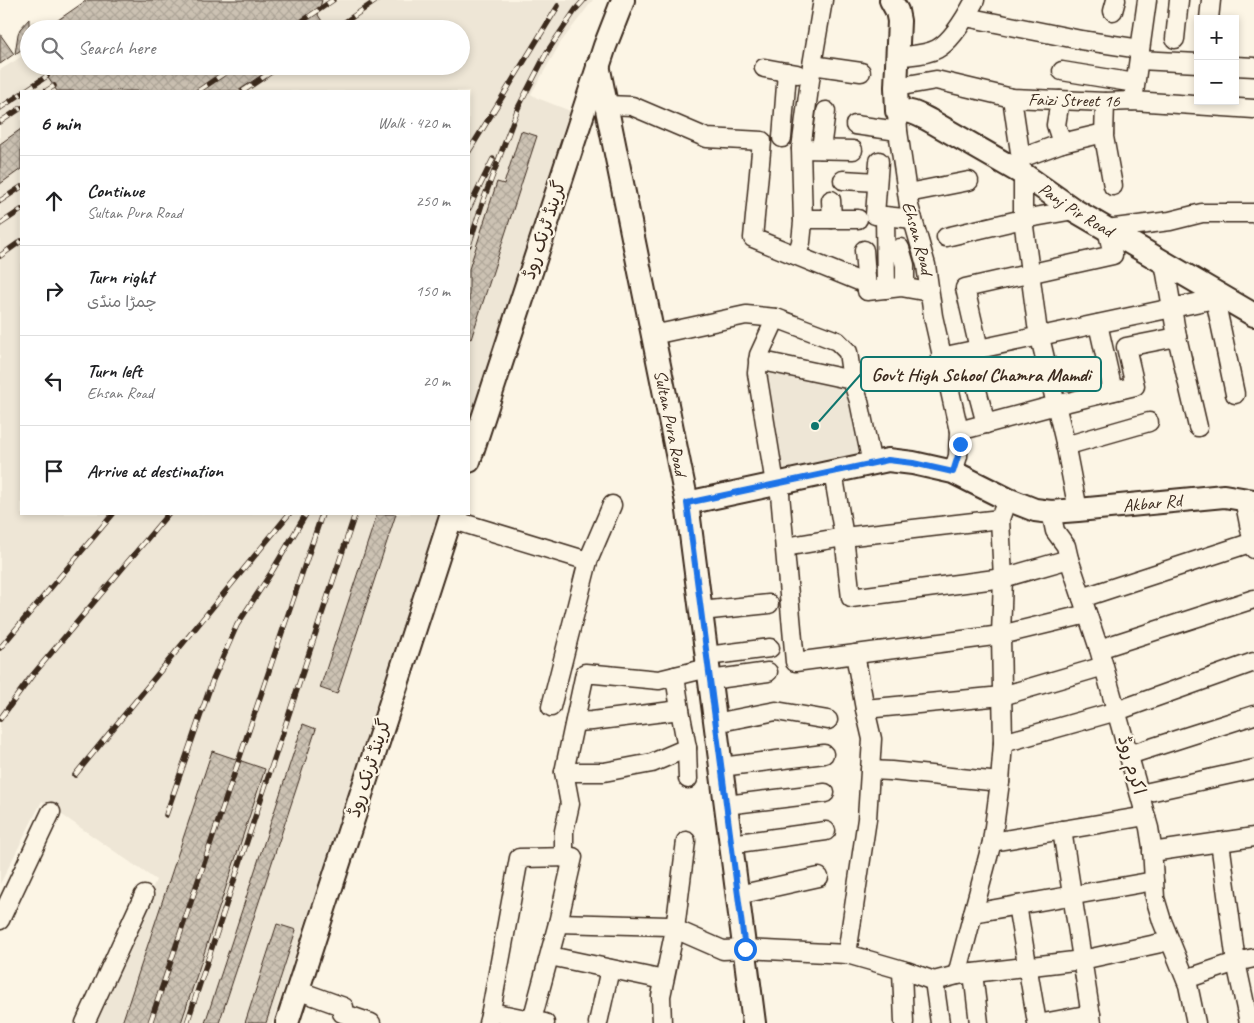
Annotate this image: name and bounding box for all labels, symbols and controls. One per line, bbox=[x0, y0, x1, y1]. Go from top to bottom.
map controls bbox=[1194, 15, 1239, 105]
button: + bbox=[1194, 15, 1239, 60]
search box bbox=[20, 20, 470, 75]
icon: search bbox=[38, 34, 66, 62]
text: Search here bbox=[78, 36, 155, 60]
button: − bbox=[1194, 60, 1239, 105]
street label: Faizi Street 16 bbox=[1028, 88, 1121, 112]
text: 6 min bbox=[40, 110, 81, 136]
text: Walk · 420 m bbox=[378, 113, 450, 133]
street label: گرینڈ ٹرنک روڈ bbox=[518, 178, 570, 282]
street label: Panj Pir Road bbox=[1034, 178, 1120, 243]
text: Continue bbox=[87, 179, 144, 203]
icon: ahead bbox=[40, 187, 68, 215]
text: 250 m bbox=[416, 191, 450, 211]
street label: Ehsan Road bbox=[897, 199, 939, 278]
text: Sultan Pura Road bbox=[87, 203, 182, 223]
text: Turn right bbox=[87, 265, 154, 289]
icon: right bbox=[40, 277, 68, 305]
text: 150 m bbox=[416, 281, 450, 301]
text: چمڑا منڈی bbox=[87, 292, 157, 312]
callout: Gov't High School Chamra Mamdi bbox=[861, 357, 1101, 391]
text: Turn left bbox=[87, 359, 142, 383]
text: Gov't High School Chamra Mamdi bbox=[871, 363, 1093, 387]
icon: left bbox=[40, 367, 68, 395]
street label: Sultan Pura Road bbox=[649, 368, 693, 480]
text: 20 m bbox=[423, 371, 450, 391]
text: Ehsan Road bbox=[87, 383, 153, 403]
route end bbox=[949, 433, 972, 456]
icon: arrive bbox=[40, 457, 68, 485]
text: Arrive at destination bbox=[87, 459, 223, 483]
street label: Akbar Rd bbox=[1122, 489, 1185, 517]
street label: گرینڈ ٹرنک روڈ bbox=[343, 716, 395, 820]
street label: اکرم روڈ bbox=[1110, 733, 1151, 798]
route start bbox=[734, 938, 757, 961]

